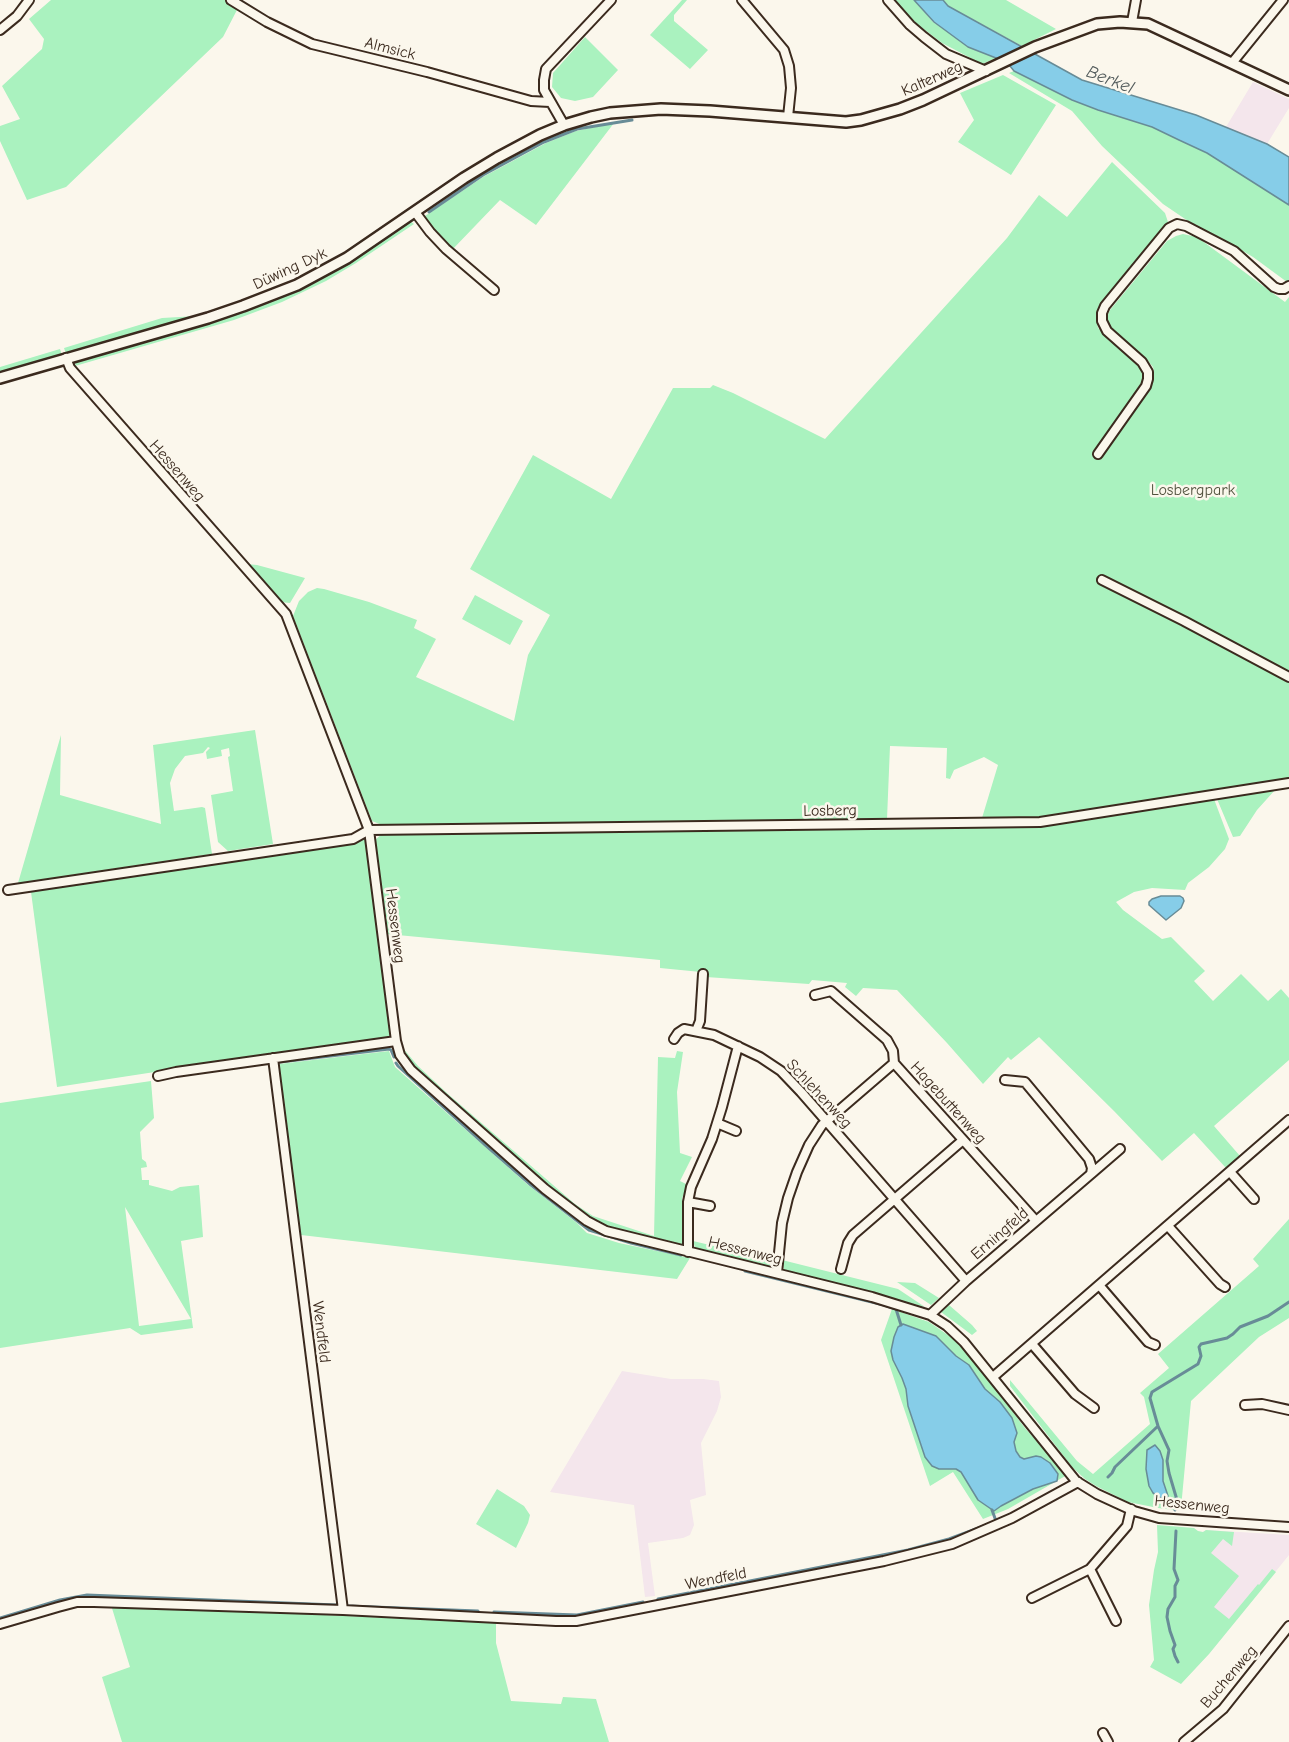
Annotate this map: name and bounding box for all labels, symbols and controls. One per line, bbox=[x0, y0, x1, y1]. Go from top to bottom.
street label: Almsick bbox=[363, 33, 417, 65]
street label: Kalterweg bbox=[898, 57, 966, 101]
water label: Berkel bbox=[1083, 61, 1137, 99]
street label: Düwing Dyk bbox=[250, 244, 330, 294]
street label: Hessenweg bbox=[145, 436, 209, 506]
park label: Losbergpark bbox=[1151, 480, 1235, 500]
street label: Losberg bbox=[803, 801, 857, 821]
street label: Hessenweg bbox=[381, 887, 409, 965]
street label: Schlehenweg bbox=[782, 1055, 856, 1133]
street label: Hagebuttenweg bbox=[906, 1058, 990, 1148]
street label: Erningfeld bbox=[967, 1204, 1033, 1264]
street label: Hessenweg bbox=[706, 1233, 784, 1269]
street label: Wendfeld bbox=[308, 1300, 334, 1364]
street label: Hessenweg bbox=[1153, 1492, 1231, 1518]
street label: Wendfeld bbox=[684, 1564, 748, 1594]
street label: Buchenweg bbox=[1196, 1642, 1262, 1712]

